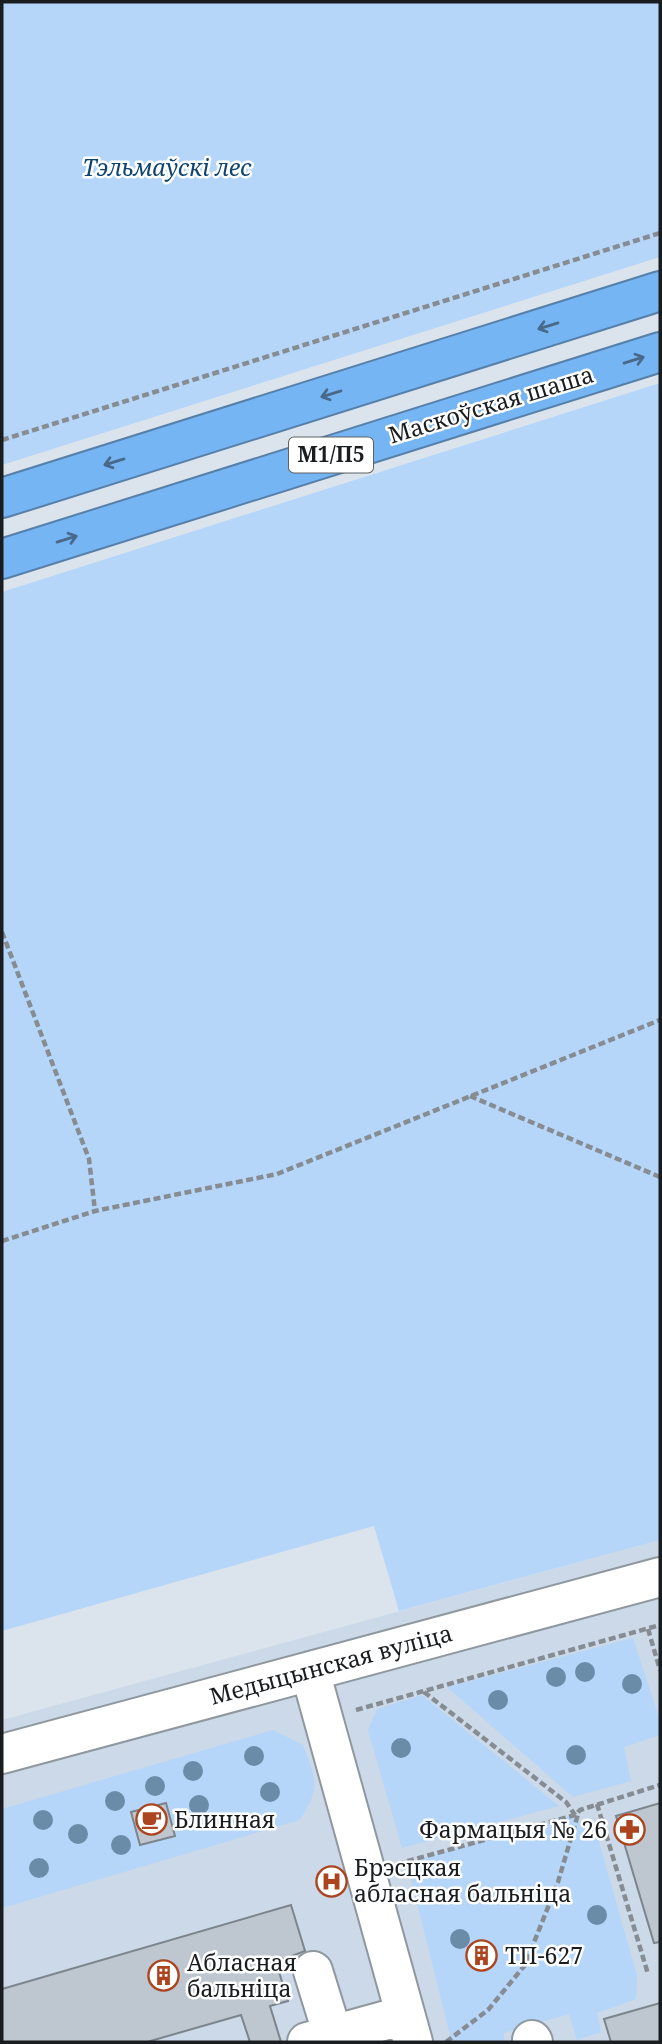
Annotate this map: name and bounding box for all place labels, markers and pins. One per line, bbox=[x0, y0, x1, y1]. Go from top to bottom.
cafe icon: Блинная bbox=[134, 1803, 168, 1837]
place label: Блинная bbox=[174, 1803, 275, 1835]
place label: Фармацыя № 26 bbox=[419, 1813, 607, 1845]
pharmacy icon: Фармацыя № 26 bbox=[613, 1813, 647, 1847]
place label: Брэсцкая абласная бальніца bbox=[354, 1851, 571, 1909]
hospital icon: Брэсцкая абласная бальніца bbox=[314, 1864, 348, 1898]
building icon: ТП-627 bbox=[465, 1939, 499, 1973]
place label: ТП-627 bbox=[505, 1939, 583, 1971]
place label: Абласная бальніца bbox=[187, 1946, 297, 2004]
building icon: Абласная бальніца bbox=[147, 1959, 181, 1993]

